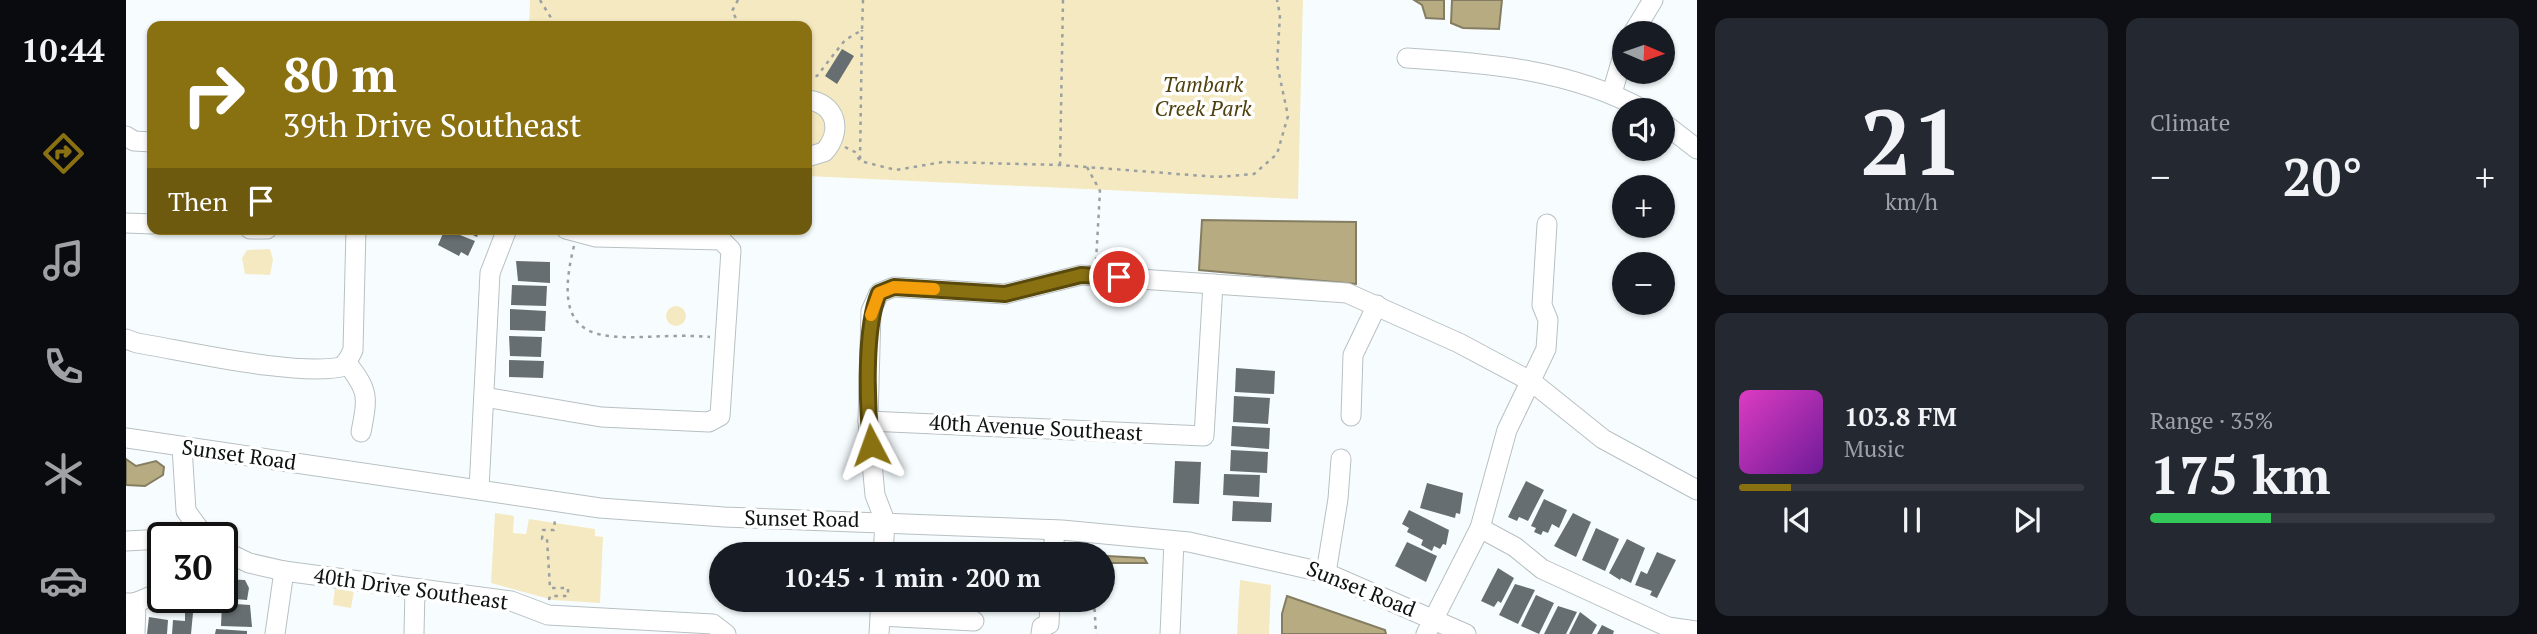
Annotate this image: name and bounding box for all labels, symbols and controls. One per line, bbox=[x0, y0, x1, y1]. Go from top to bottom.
north arrow bbox=[1612, 21, 1675, 84]
map controls bbox=[1612, 21, 1675, 315]
text: 10:44 bbox=[21, 29, 105, 71]
text: 80 m bbox=[283, 41, 397, 106]
icon: right bbox=[168, 49, 259, 140]
park label: Tambark Creek Park bbox=[1154, 70, 1252, 122]
text: 21 bbox=[1860, 80, 1963, 201]
button: sound bbox=[1612, 98, 1675, 161]
text: 39th Drive Southeast bbox=[283, 104, 582, 146]
text: Climate bbox=[2150, 107, 2230, 138]
icon: directions bbox=[39, 129, 88, 178]
text: 20° bbox=[2282, 142, 2363, 211]
text: − bbox=[2150, 152, 2170, 202]
text: + bbox=[2475, 152, 2495, 202]
button: + bbox=[1612, 175, 1675, 238]
icon: arrive bbox=[242, 182, 280, 220]
text: Then bbox=[168, 184, 228, 218]
text: km/h bbox=[1885, 186, 1938, 217]
icon: music bbox=[39, 236, 88, 285]
pin bbox=[1089, 247, 1149, 307]
button: − bbox=[1612, 252, 1675, 315]
icon: arrive bbox=[1100, 258, 1138, 296]
icon: phone bbox=[39, 342, 88, 391]
text: 103.8 FM bbox=[1844, 399, 1957, 433]
text: Range · 35% bbox=[2150, 405, 2273, 436]
street label: 40th Avenue Southeast bbox=[928, 407, 1144, 447]
position arrow bbox=[834, 408, 908, 482]
street label: Sunset Road bbox=[180, 432, 298, 476]
text: Music bbox=[1844, 433, 1905, 464]
text: 175 km bbox=[2150, 440, 2331, 509]
icon: climate bbox=[39, 449, 88, 498]
icon: previous bbox=[1778, 501, 1816, 539]
icon: pause bbox=[1893, 501, 1931, 539]
icon: next bbox=[2008, 501, 2046, 539]
street label: Sunset Road bbox=[744, 503, 860, 533]
speed limit sign: 30 bbox=[147, 522, 238, 613]
street label: Sunset Road bbox=[1303, 554, 1420, 623]
icon: car bbox=[39, 556, 88, 605]
text: 10:45 · 1 min · 200 m bbox=[783, 560, 1041, 594]
street label: 40th Drive Southeast bbox=[312, 561, 510, 616]

